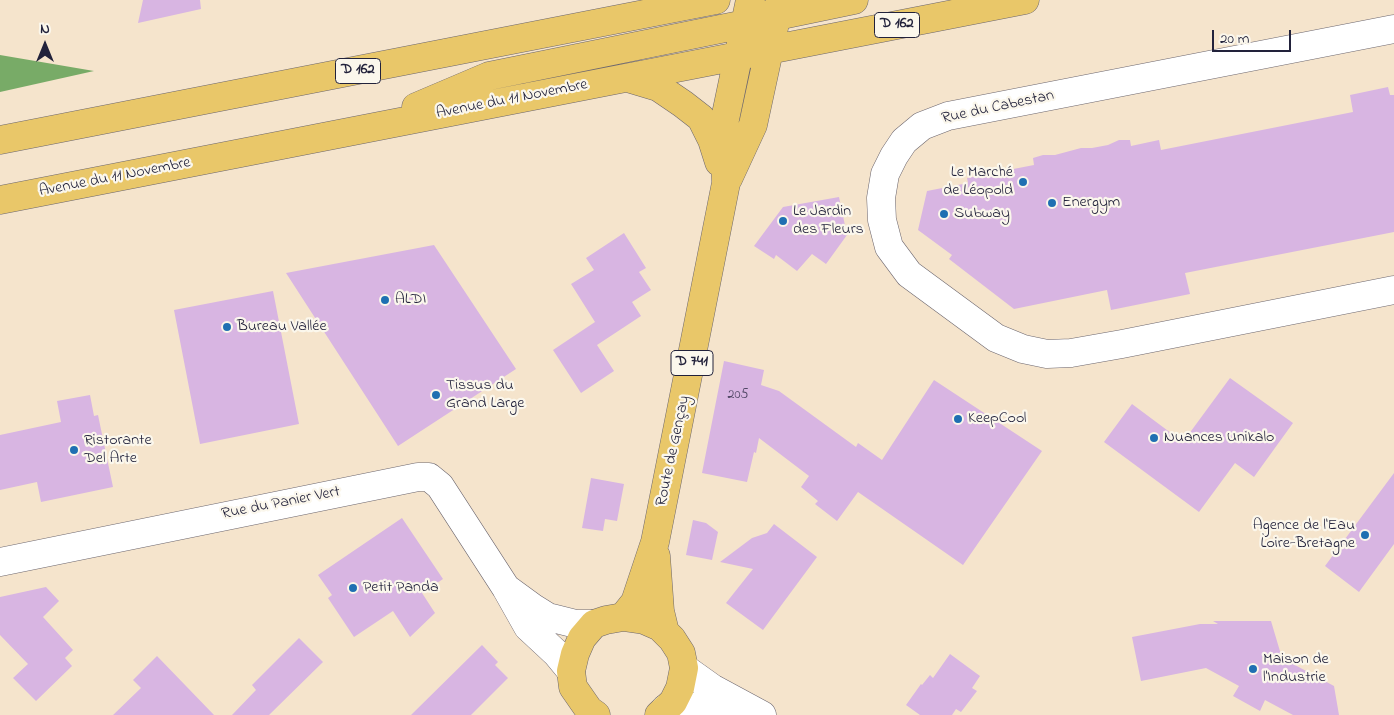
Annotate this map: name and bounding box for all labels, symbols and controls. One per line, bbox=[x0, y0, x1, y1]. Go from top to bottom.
road number: D 162 bbox=[874, 12, 920, 38]
text: N bbox=[40, 19, 50, 40]
north arrow bbox=[20, 20, 70, 70]
scale bar bbox=[1214, 20, 1293, 52]
text: 20 m bbox=[1220, 28, 1249, 50]
road number: D 162 bbox=[336, 58, 380, 84]
street label: Avenue du 11 Novembre bbox=[435, 76, 589, 124]
street label: Rue du Cabestan bbox=[940, 87, 1056, 129]
street label: Avenue du 11 Novembre bbox=[38, 154, 192, 202]
place label: Le Marché de Léopold bbox=[943, 163, 1013, 201]
marker: Le Marché de Léopold bbox=[1017, 176, 1029, 188]
place label: Energym bbox=[1062, 193, 1120, 213]
marker: Energym bbox=[1046, 197, 1058, 209]
place label: Le Jardin des Fleurs bbox=[793, 202, 864, 240]
place label: Subway bbox=[954, 204, 1010, 224]
marker: Subway bbox=[938, 208, 950, 220]
marker: Le Jardin des Fleurs bbox=[777, 215, 789, 227]
place label: ALDI bbox=[395, 290, 426, 310]
marker: ALDI bbox=[379, 294, 391, 306]
place label: Bureau Vallée bbox=[237, 317, 327, 337]
marker: Bureau Vallée bbox=[221, 321, 233, 333]
road number: D 741 bbox=[671, 350, 713, 376]
place label: Tissus du Grand Large bbox=[446, 376, 524, 414]
house number: 205 bbox=[727, 388, 749, 404]
marker: Tissus du Grand Large bbox=[430, 389, 442, 401]
street label: Route de Gençay bbox=[653, 394, 695, 508]
place label: KeepCool bbox=[968, 409, 1026, 429]
marker: KeepCool bbox=[952, 413, 964, 425]
place label: Nuances Unikalo bbox=[1164, 428, 1274, 448]
place label: Ristorante Del Arte bbox=[84, 431, 152, 469]
marker: Nuances Unikalo bbox=[1148, 432, 1160, 444]
marker: Ristorante Del Arte bbox=[68, 444, 80, 456]
street label: Rue du Panier Vert bbox=[220, 483, 342, 525]
place label: Agence de l'Eau Loire-Bretagne bbox=[1253, 516, 1355, 554]
marker: Agence de l'Eau Loire-Bretagne bbox=[1359, 529, 1371, 541]
place label: Petit Panda bbox=[363, 578, 439, 598]
marker: Petit Panda bbox=[347, 582, 359, 594]
place label: Maison de l'Industrie bbox=[1263, 650, 1329, 688]
marker: Maison de l'Industrie bbox=[1247, 663, 1259, 675]

